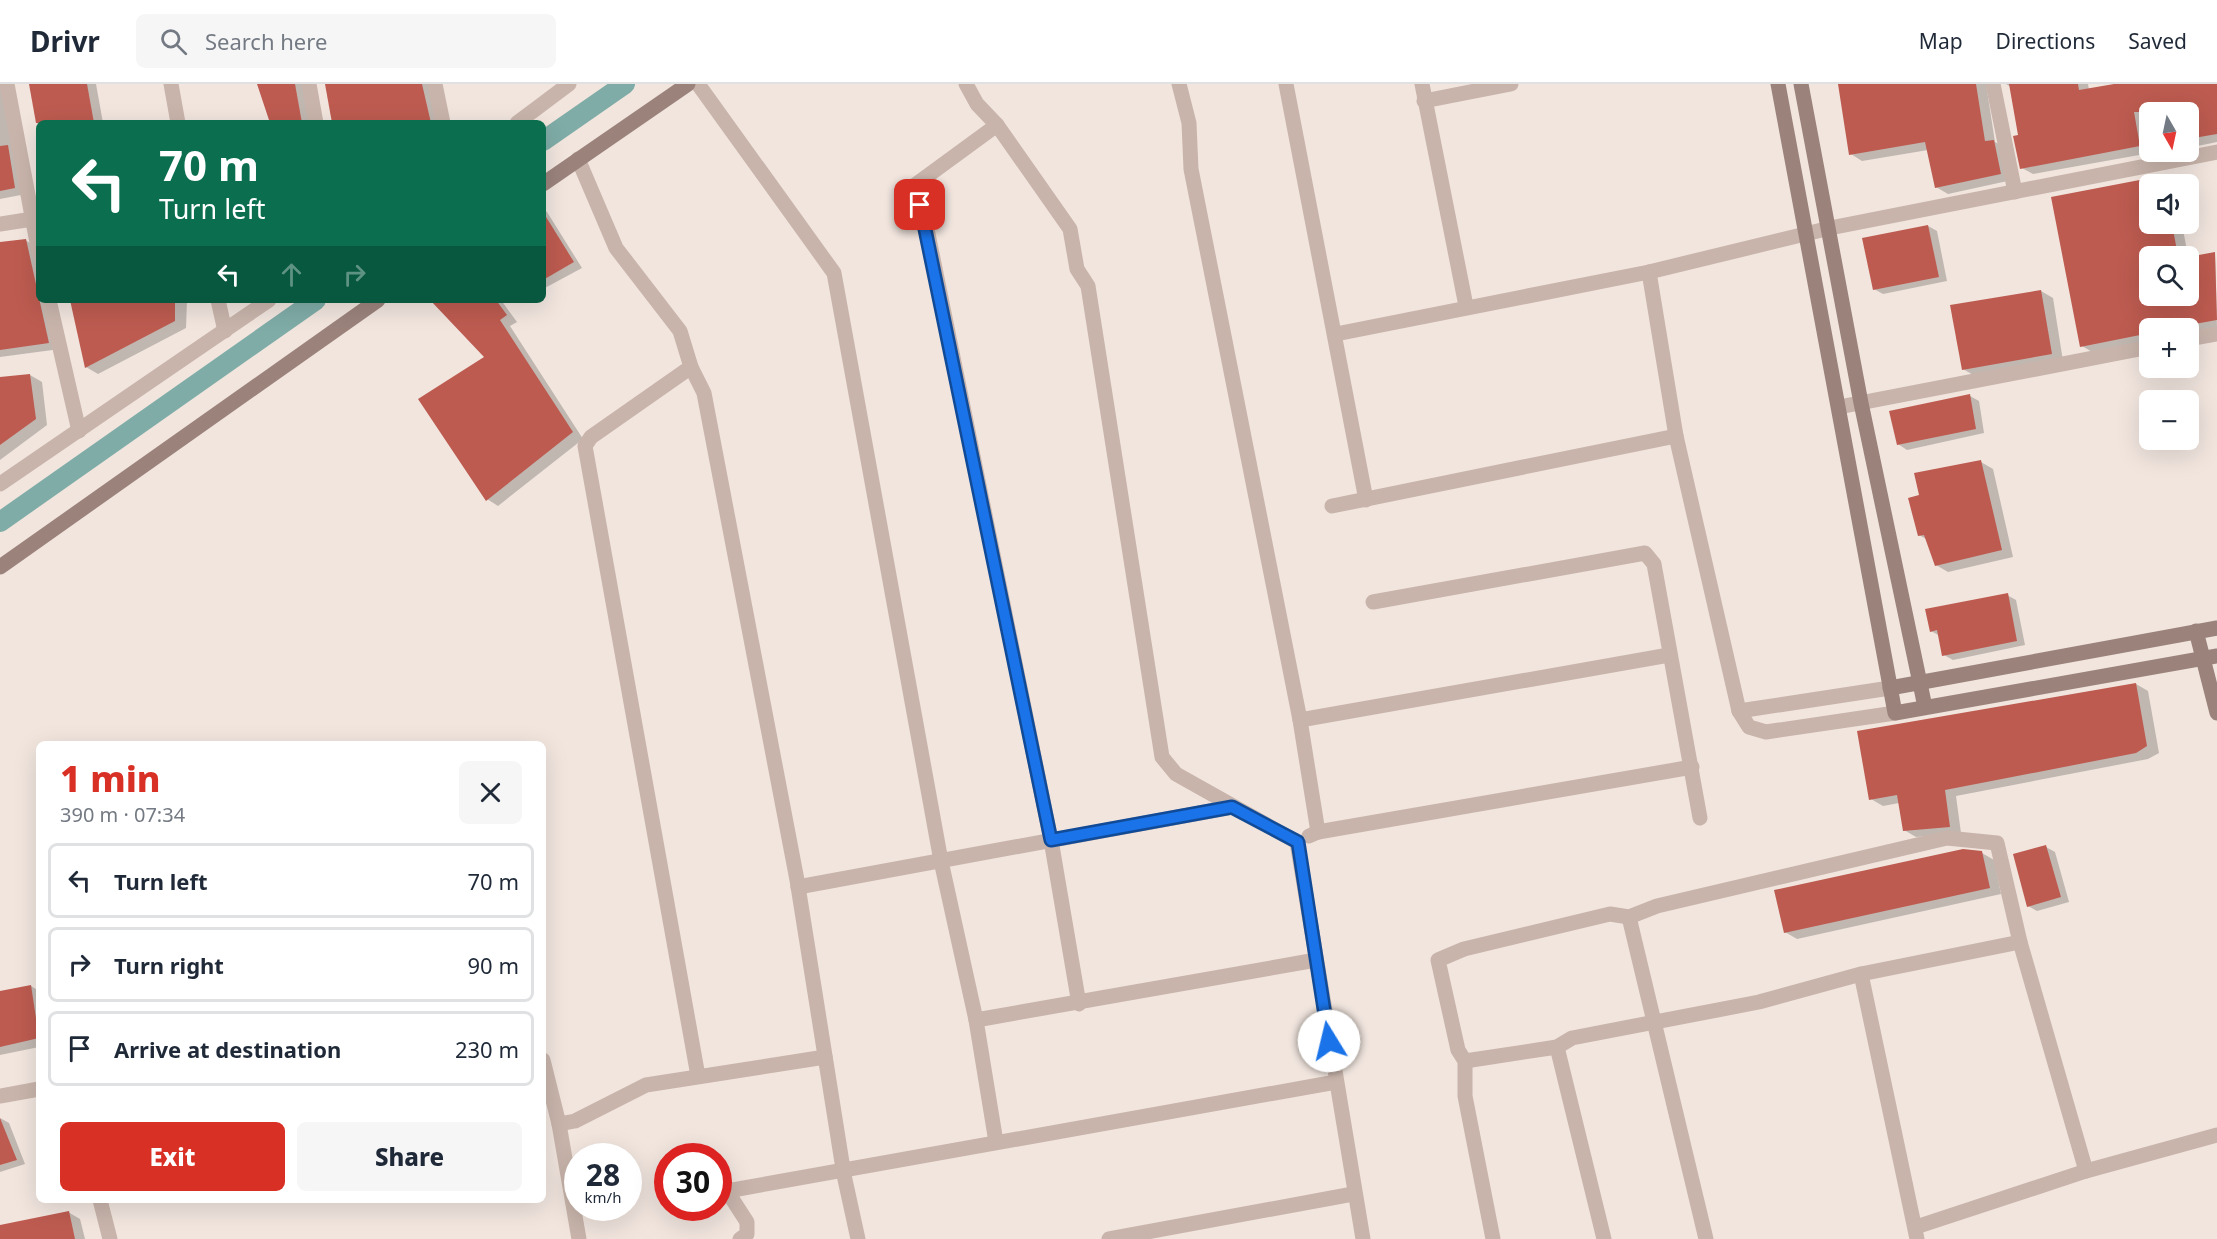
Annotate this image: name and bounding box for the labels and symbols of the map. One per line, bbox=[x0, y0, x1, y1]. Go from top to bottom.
north arrow bbox=[2139, 102, 2199, 162]
pin bbox=[894, 179, 945, 230]
position arrow bbox=[1297, 1009, 1361, 1073]
speed limit sign: 30 bbox=[654, 1143, 732, 1221]

